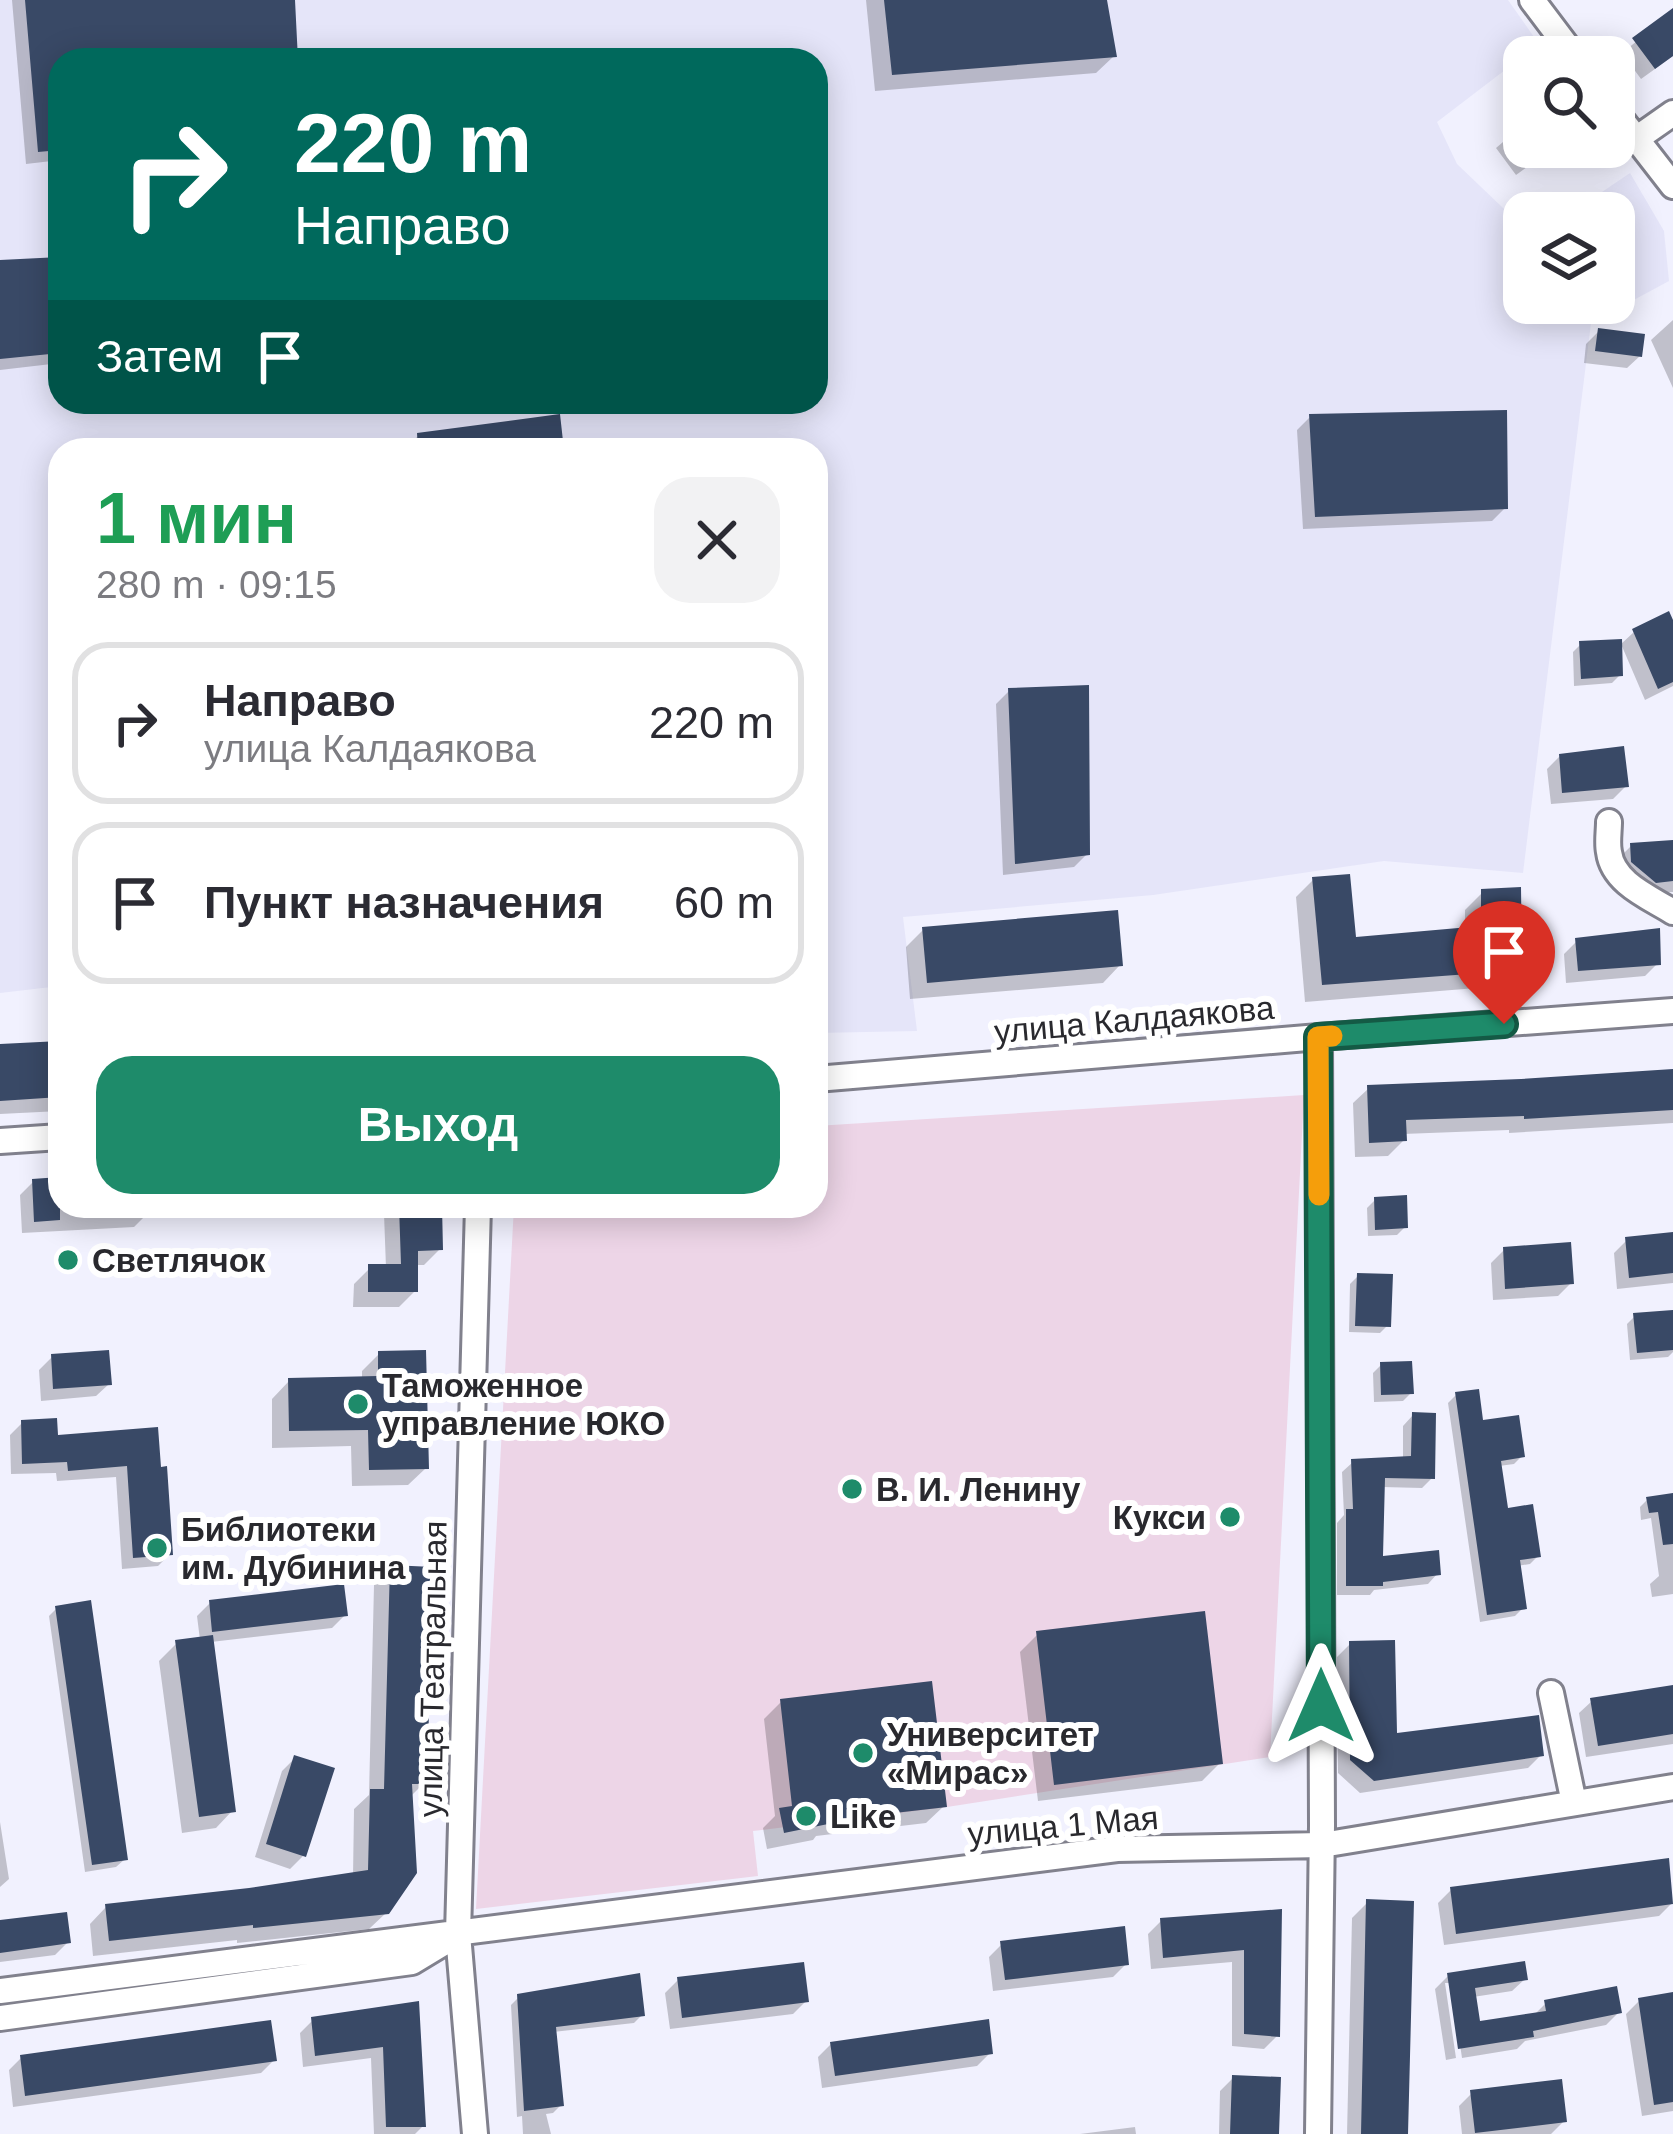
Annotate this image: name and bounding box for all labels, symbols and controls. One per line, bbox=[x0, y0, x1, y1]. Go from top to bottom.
map controls bbox=[1503, 36, 1635, 324]
button: search bbox=[1503, 36, 1635, 168]
icon: right bbox=[96, 96, 252, 252]
text: 220 m bbox=[294, 96, 532, 190]
button: layers bbox=[1503, 192, 1635, 324]
text: Направо bbox=[294, 195, 510, 255]
icon: arrive bbox=[247, 324, 313, 390]
text: Затем bbox=[96, 331, 223, 382]
button: close bbox=[654, 477, 780, 603]
text: 1 мин bbox=[96, 478, 297, 558]
text: 280 m · 09:15 bbox=[96, 563, 337, 606]
text: Направо bbox=[204, 675, 396, 726]
icon: right bbox=[102, 690, 168, 756]
text: 220 m bbox=[649, 697, 774, 748]
text: улица Калдаякова bbox=[204, 727, 536, 770]
icon: arrive bbox=[102, 870, 168, 936]
text: Пункт назначения bbox=[204, 877, 604, 928]
text: 60 m bbox=[674, 877, 774, 928]
pin bbox=[1453, 901, 1555, 1024]
icon: arrive bbox=[1471, 919, 1537, 985]
street label: улица Калдаякова bbox=[993, 989, 1276, 1050]
button: Выход bbox=[96, 1056, 780, 1194]
place label: Светлячок bbox=[92, 1242, 266, 1279]
marker: Светлячок bbox=[55, 1247, 81, 1273]
place label: Таможенное управление ЮКО bbox=[382, 1367, 665, 1442]
marker: Таможенное управление ЮКО bbox=[345, 1391, 371, 1417]
place label: В. И. Ленину bbox=[876, 1471, 1081, 1508]
marker: В. И. Ленину bbox=[839, 1476, 865, 1502]
place label: Кукси bbox=[1113, 1499, 1206, 1536]
marker: Кукси bbox=[1217, 1504, 1243, 1530]
place label: Библиотеки им. Дубинина bbox=[181, 1511, 406, 1586]
street label: улица Театральная bbox=[411, 1520, 454, 1818]
marker: Библиотеки им. Дубинина bbox=[144, 1535, 170, 1561]
position arrow bbox=[1258, 1643, 1384, 1769]
place label: Университет «Мирас» bbox=[887, 1716, 1094, 1791]
marker: Университет «Мирас» bbox=[850, 1740, 876, 1766]
place label: Like bbox=[830, 1798, 896, 1835]
street label: улица 1 Мая bbox=[966, 1799, 1160, 1852]
marker: Like bbox=[793, 1803, 819, 1829]

